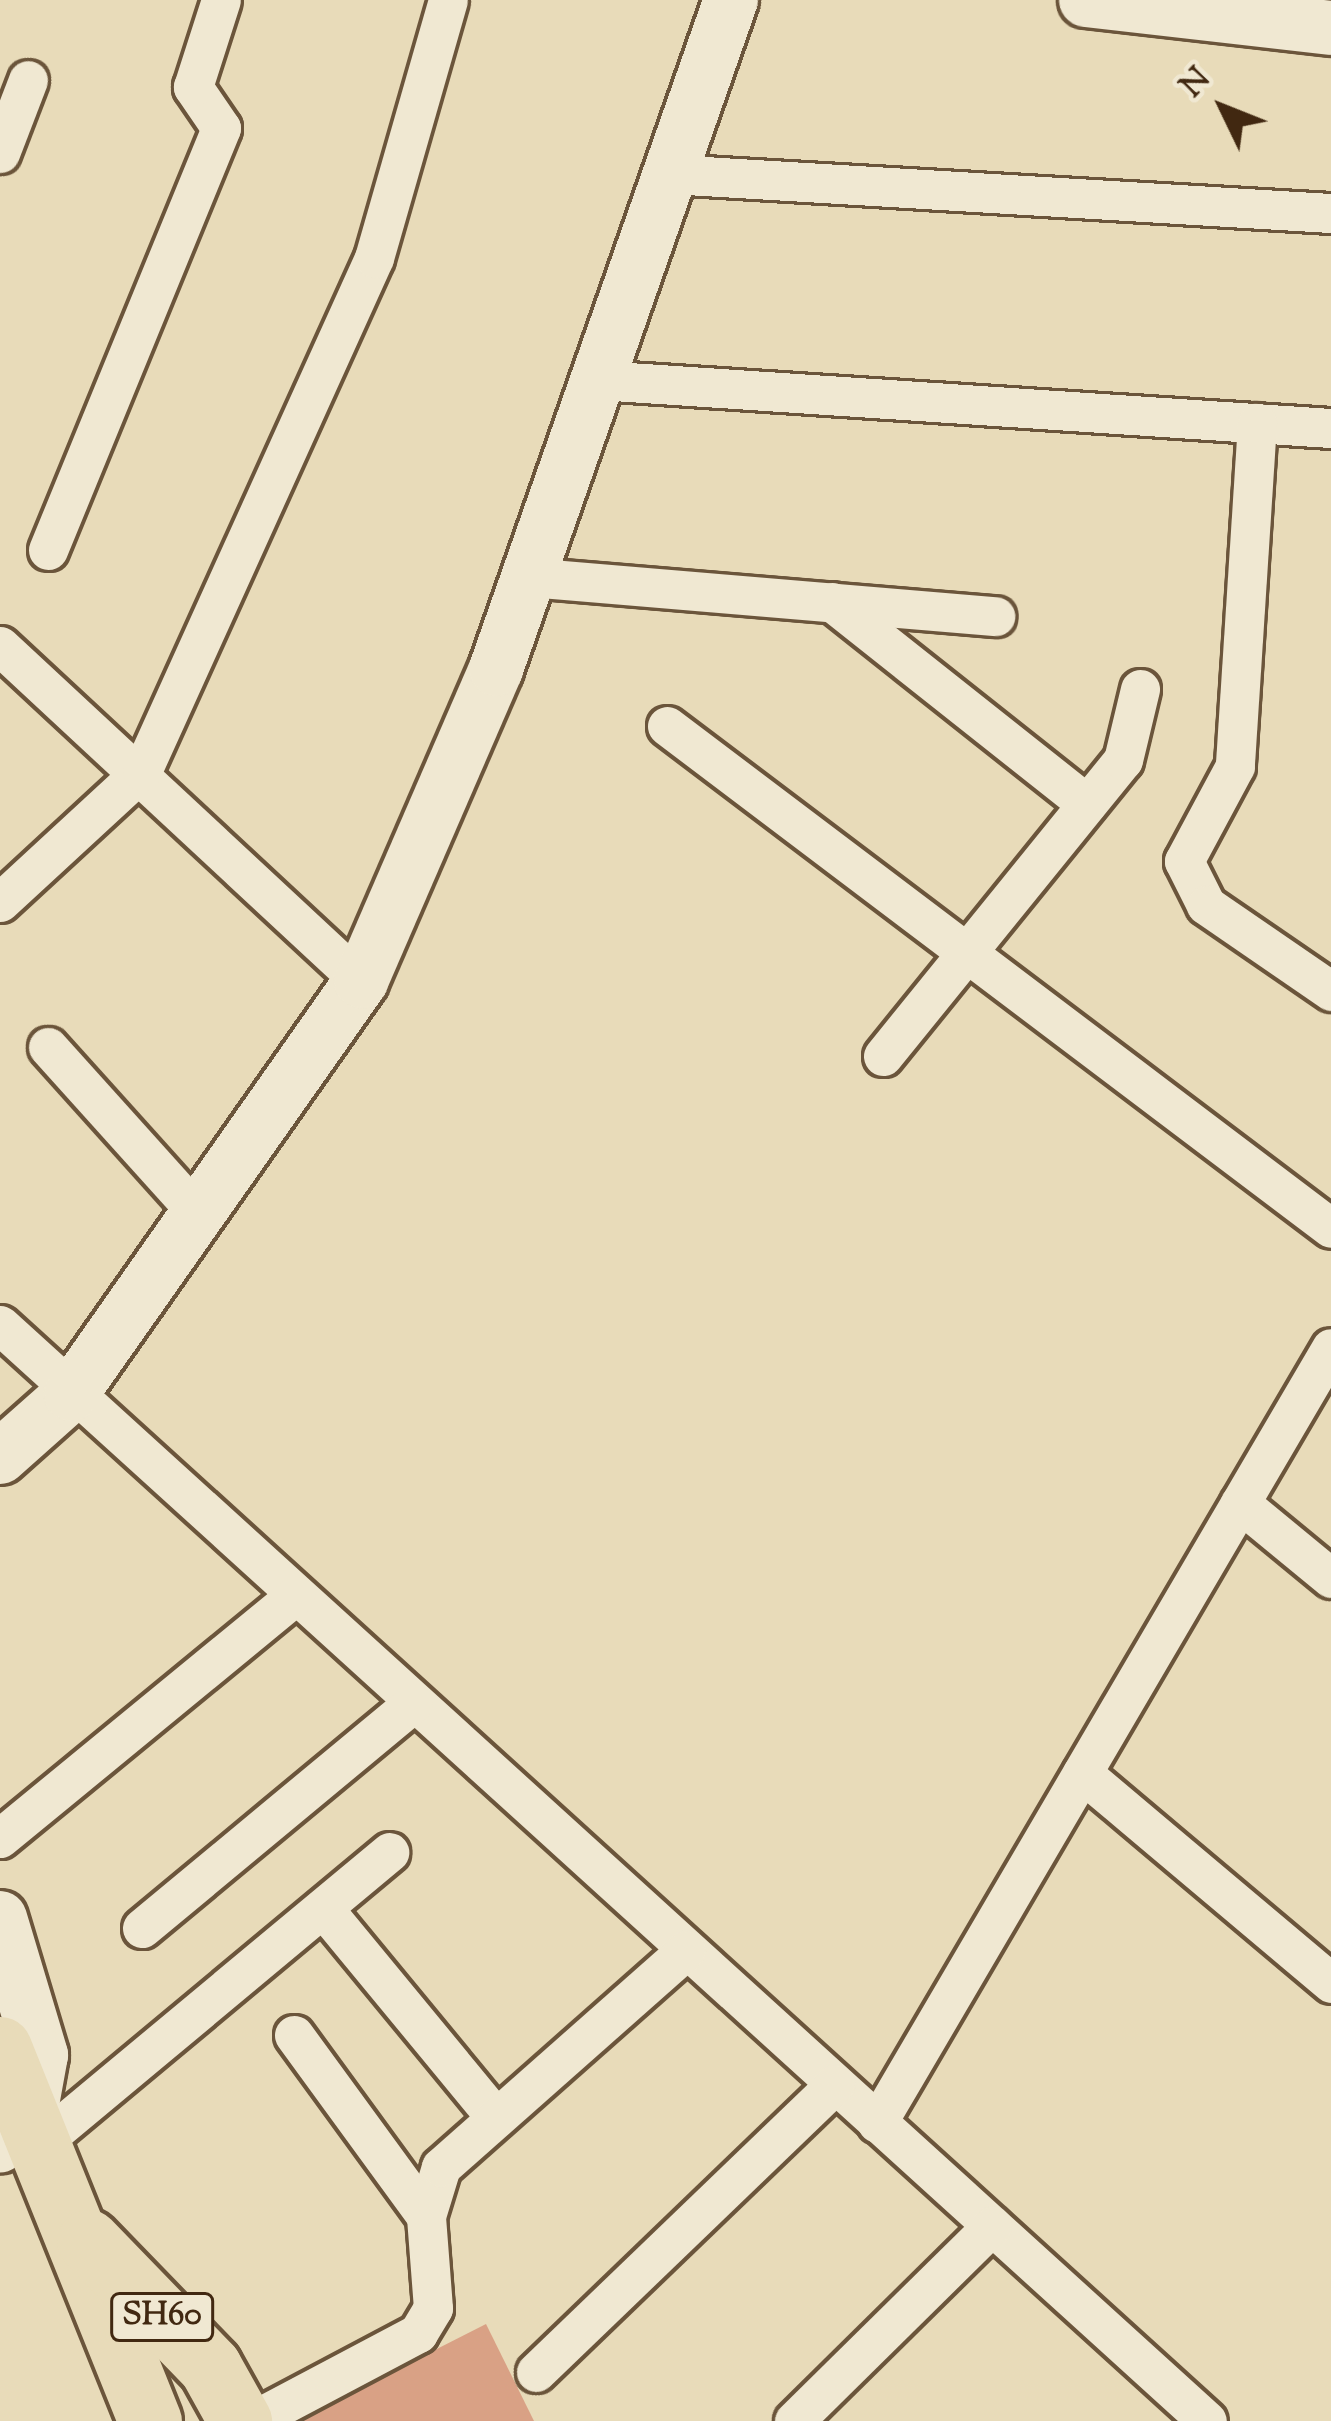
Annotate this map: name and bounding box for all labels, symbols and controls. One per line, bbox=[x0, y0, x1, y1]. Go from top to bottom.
north arrow bbox=[1163, 48, 1283, 168]
text: N bbox=[1170, 57, 1223, 109]
road number: SH60 bbox=[108, 2290, 216, 2344]

